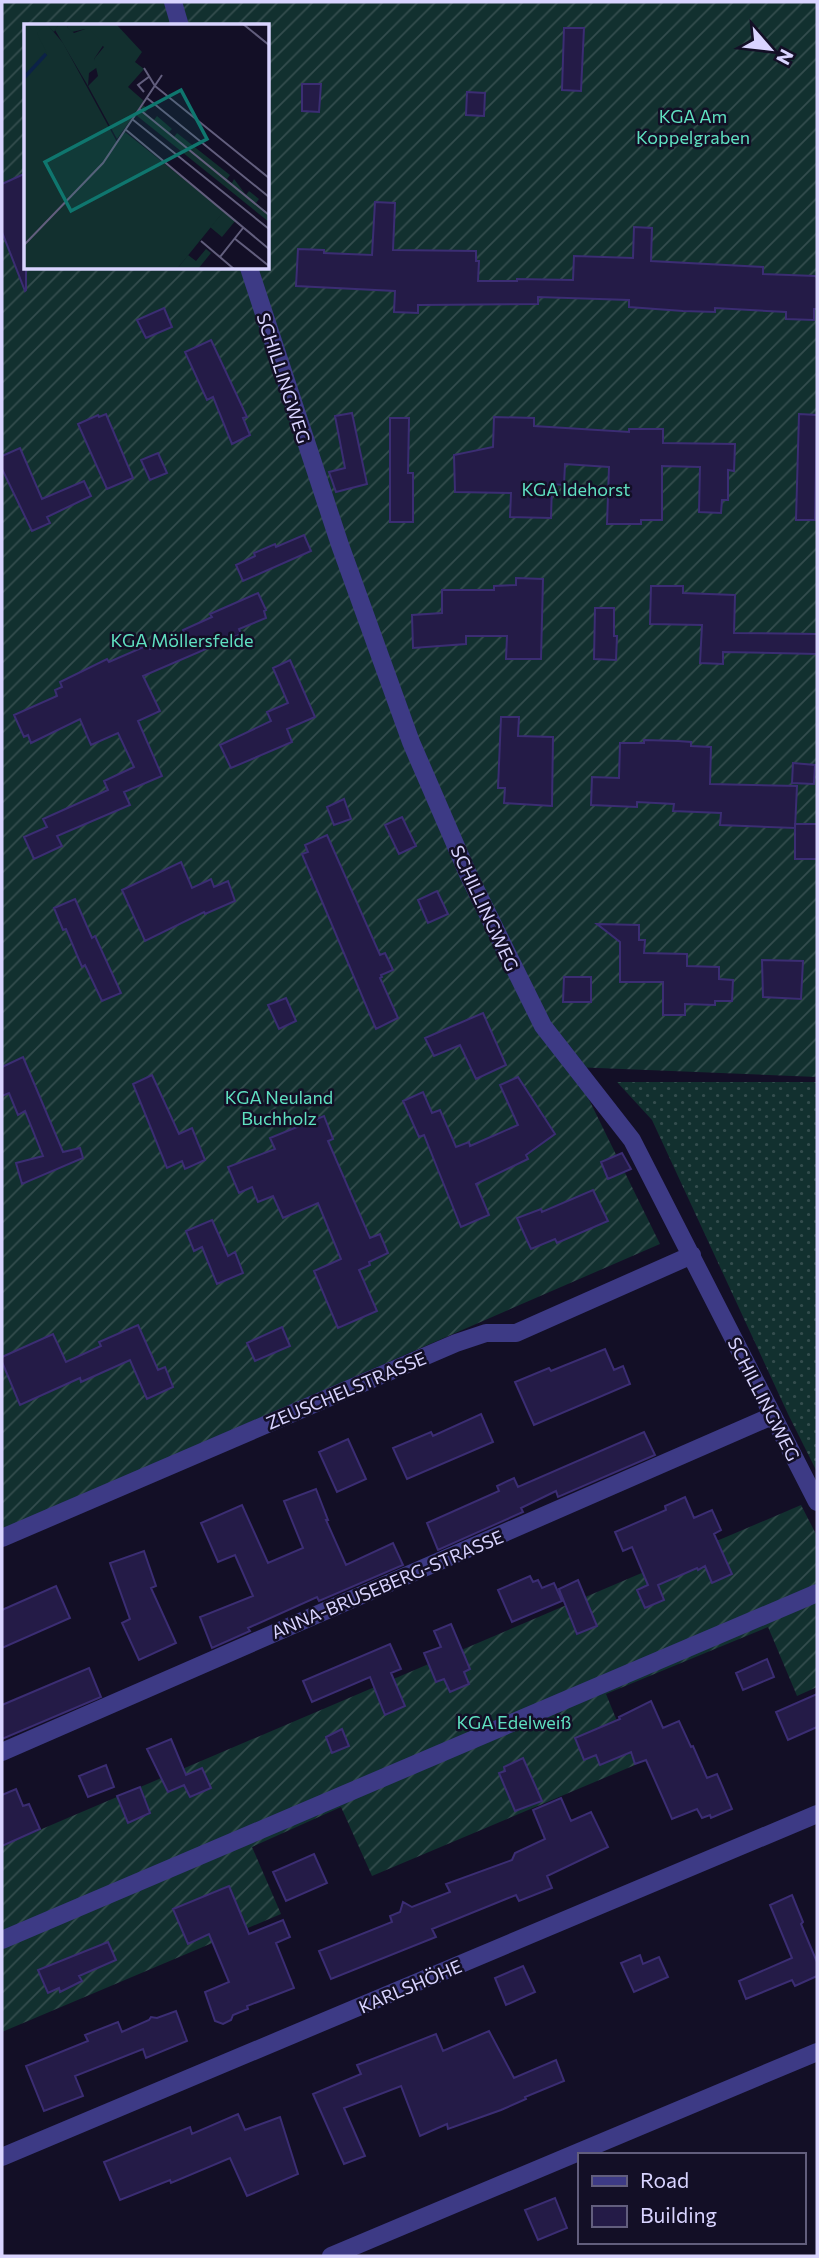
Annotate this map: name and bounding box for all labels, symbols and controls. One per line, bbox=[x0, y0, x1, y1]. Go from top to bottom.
north arrow bbox=[735, 14, 805, 84]
inset map bbox=[24, 24, 270, 270]
text: N bbox=[772, 46, 799, 69]
park label: KGA Am Koppelgraben bbox=[636, 105, 750, 148]
street label: SCHILLINGWEG bbox=[253, 310, 315, 446]
park label: KGA Idehorst bbox=[522, 478, 630, 500]
park label: KGA Möllersfelde bbox=[111, 629, 253, 651]
street label: SCHILLINGWEG bbox=[446, 842, 524, 974]
park label: KGA Neuland Buchholz bbox=[225, 1086, 333, 1129]
street label: SCHILLINGWEG bbox=[723, 1333, 805, 1465]
street label: ZEUSCHELSTRASSE bbox=[263, 1346, 429, 1434]
street label: ANNA-BRUSEBERG-STRASSE bbox=[268, 1525, 506, 1643]
park label: KGA Edelweiß bbox=[457, 1711, 571, 1733]
street label: KARLSHÖHE bbox=[355, 1954, 465, 2018]
legend bbox=[578, 2153, 805, 2244]
text: Road bbox=[640, 2167, 689, 2192]
text: Building bbox=[640, 2202, 717, 2227]

